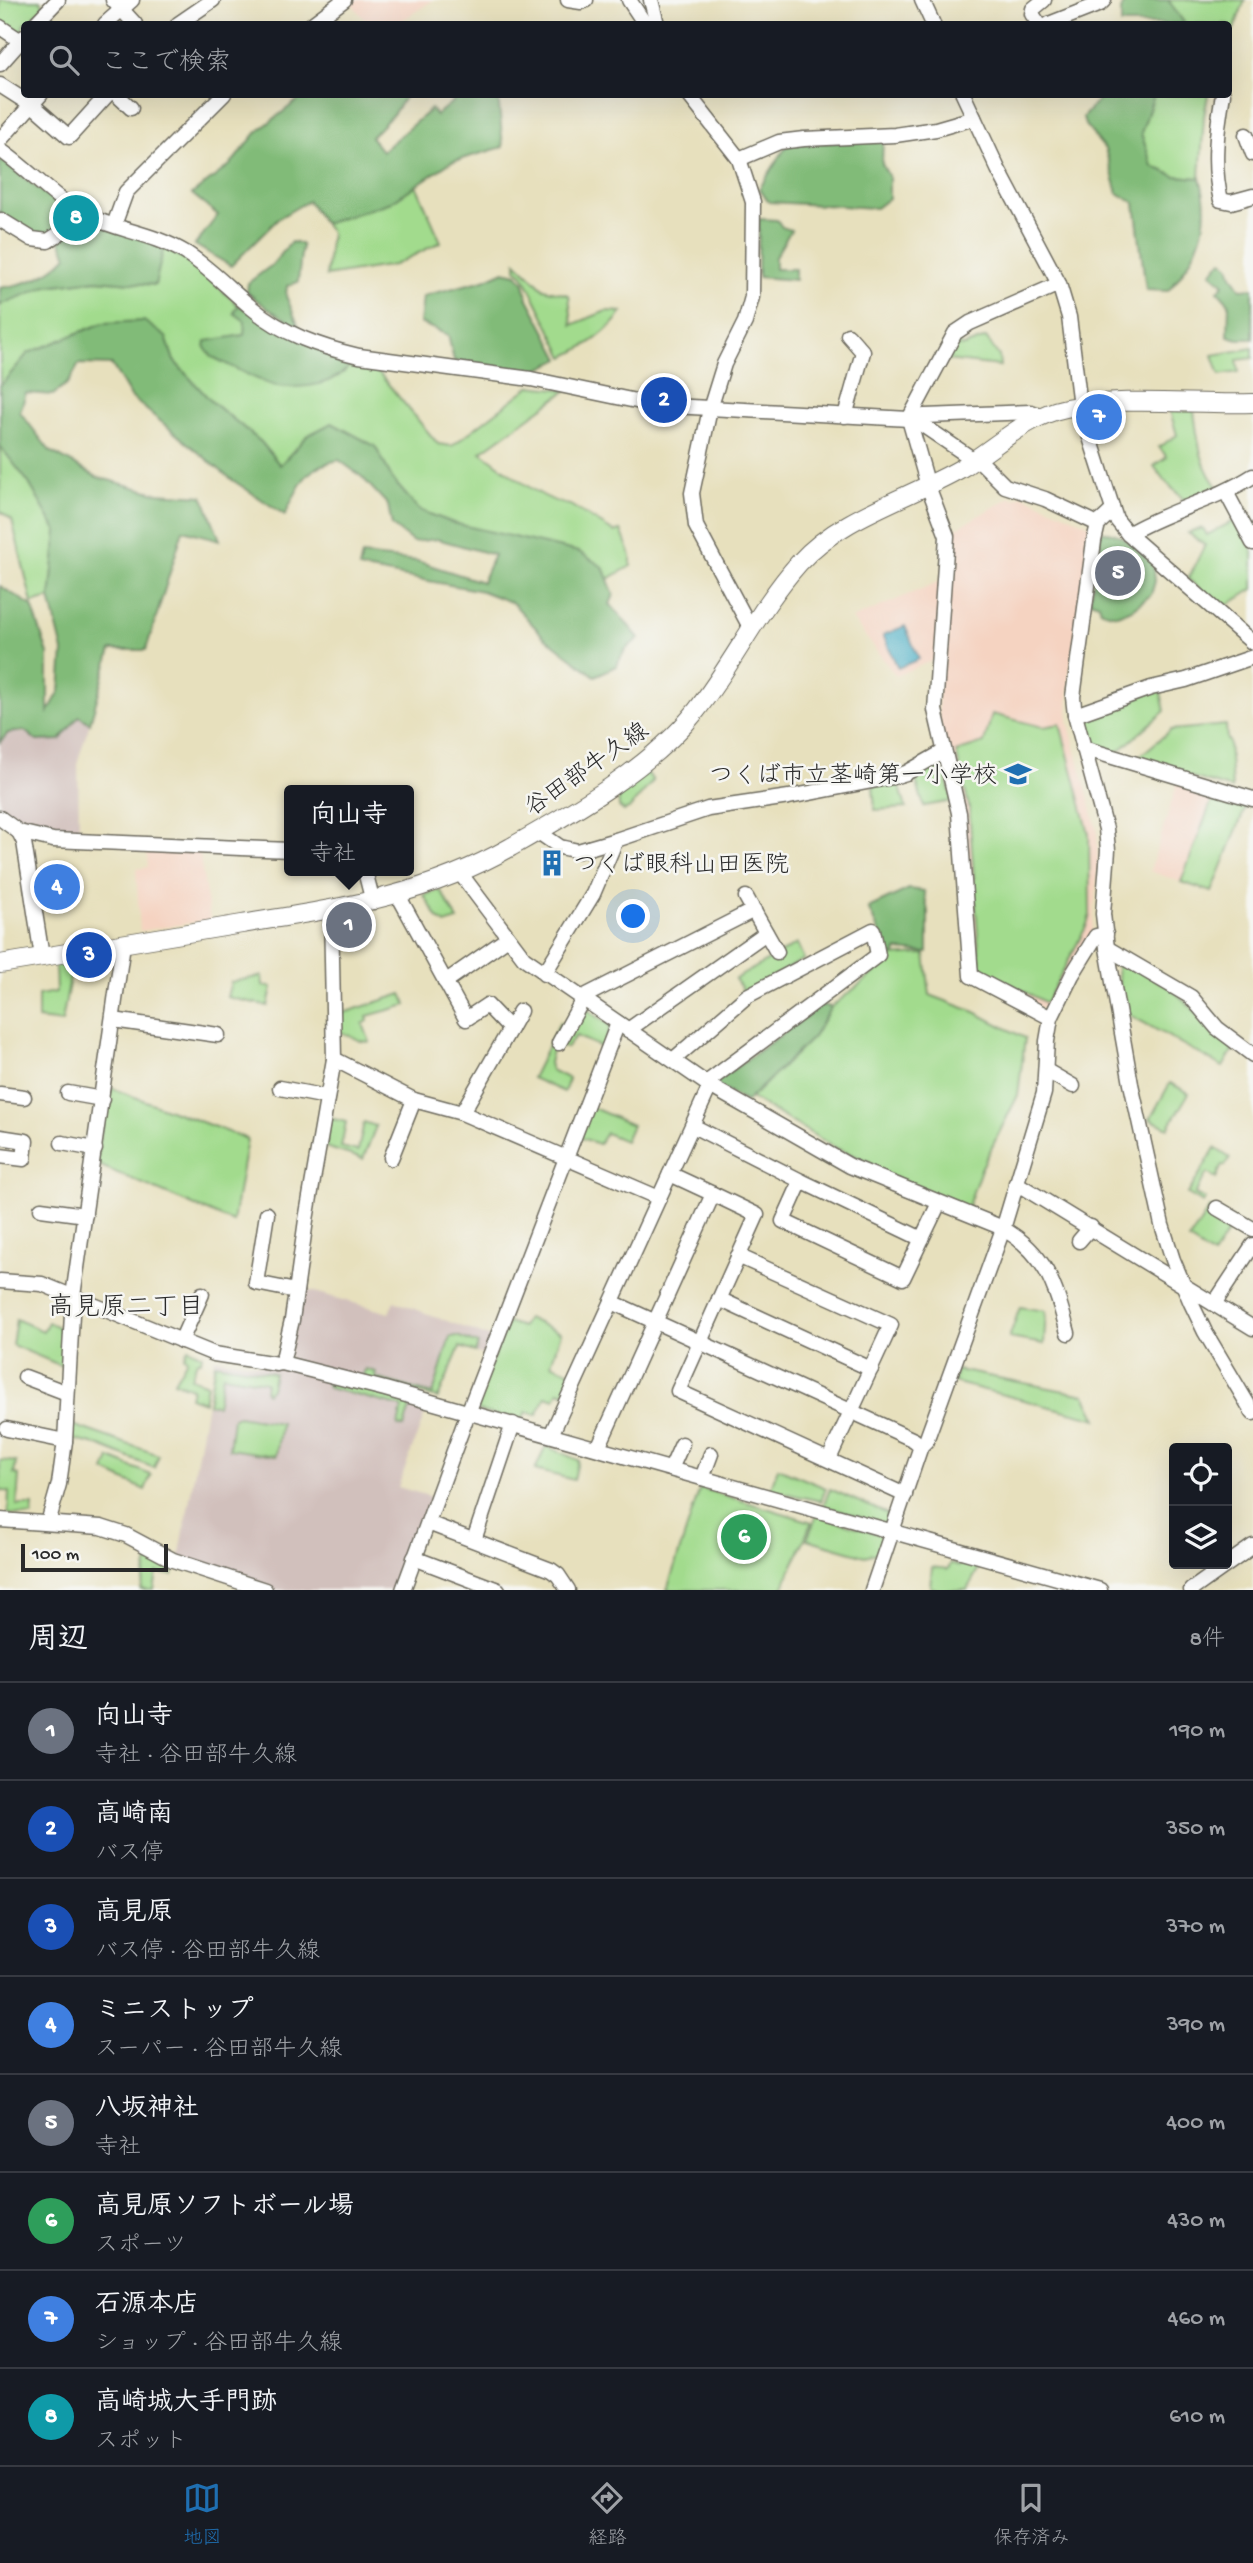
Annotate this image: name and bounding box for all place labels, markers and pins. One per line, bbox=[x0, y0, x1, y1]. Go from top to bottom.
pin: 8 bbox=[53, 192, 99, 244]
pin: 2 bbox=[641, 374, 687, 426]
pin: 7 bbox=[1076, 391, 1122, 443]
pin: 5 bbox=[1095, 547, 1141, 599]
school or university icon: つくば市立茎崎第一小学校 bbox=[1003, 759, 1033, 789]
place label: つくば市立茎崎第一小学校 bbox=[709, 762, 997, 792]
building icon: つくば眼科山田医院 bbox=[537, 848, 567, 878]
place label: つくば眼科山田医院 bbox=[573, 851, 789, 881]
pin: 4 bbox=[34, 861, 80, 913]
pin: 1 bbox=[326, 899, 372, 951]
pin: 3 bbox=[66, 929, 112, 981]
pin: 6 bbox=[721, 1511, 767, 1563]

